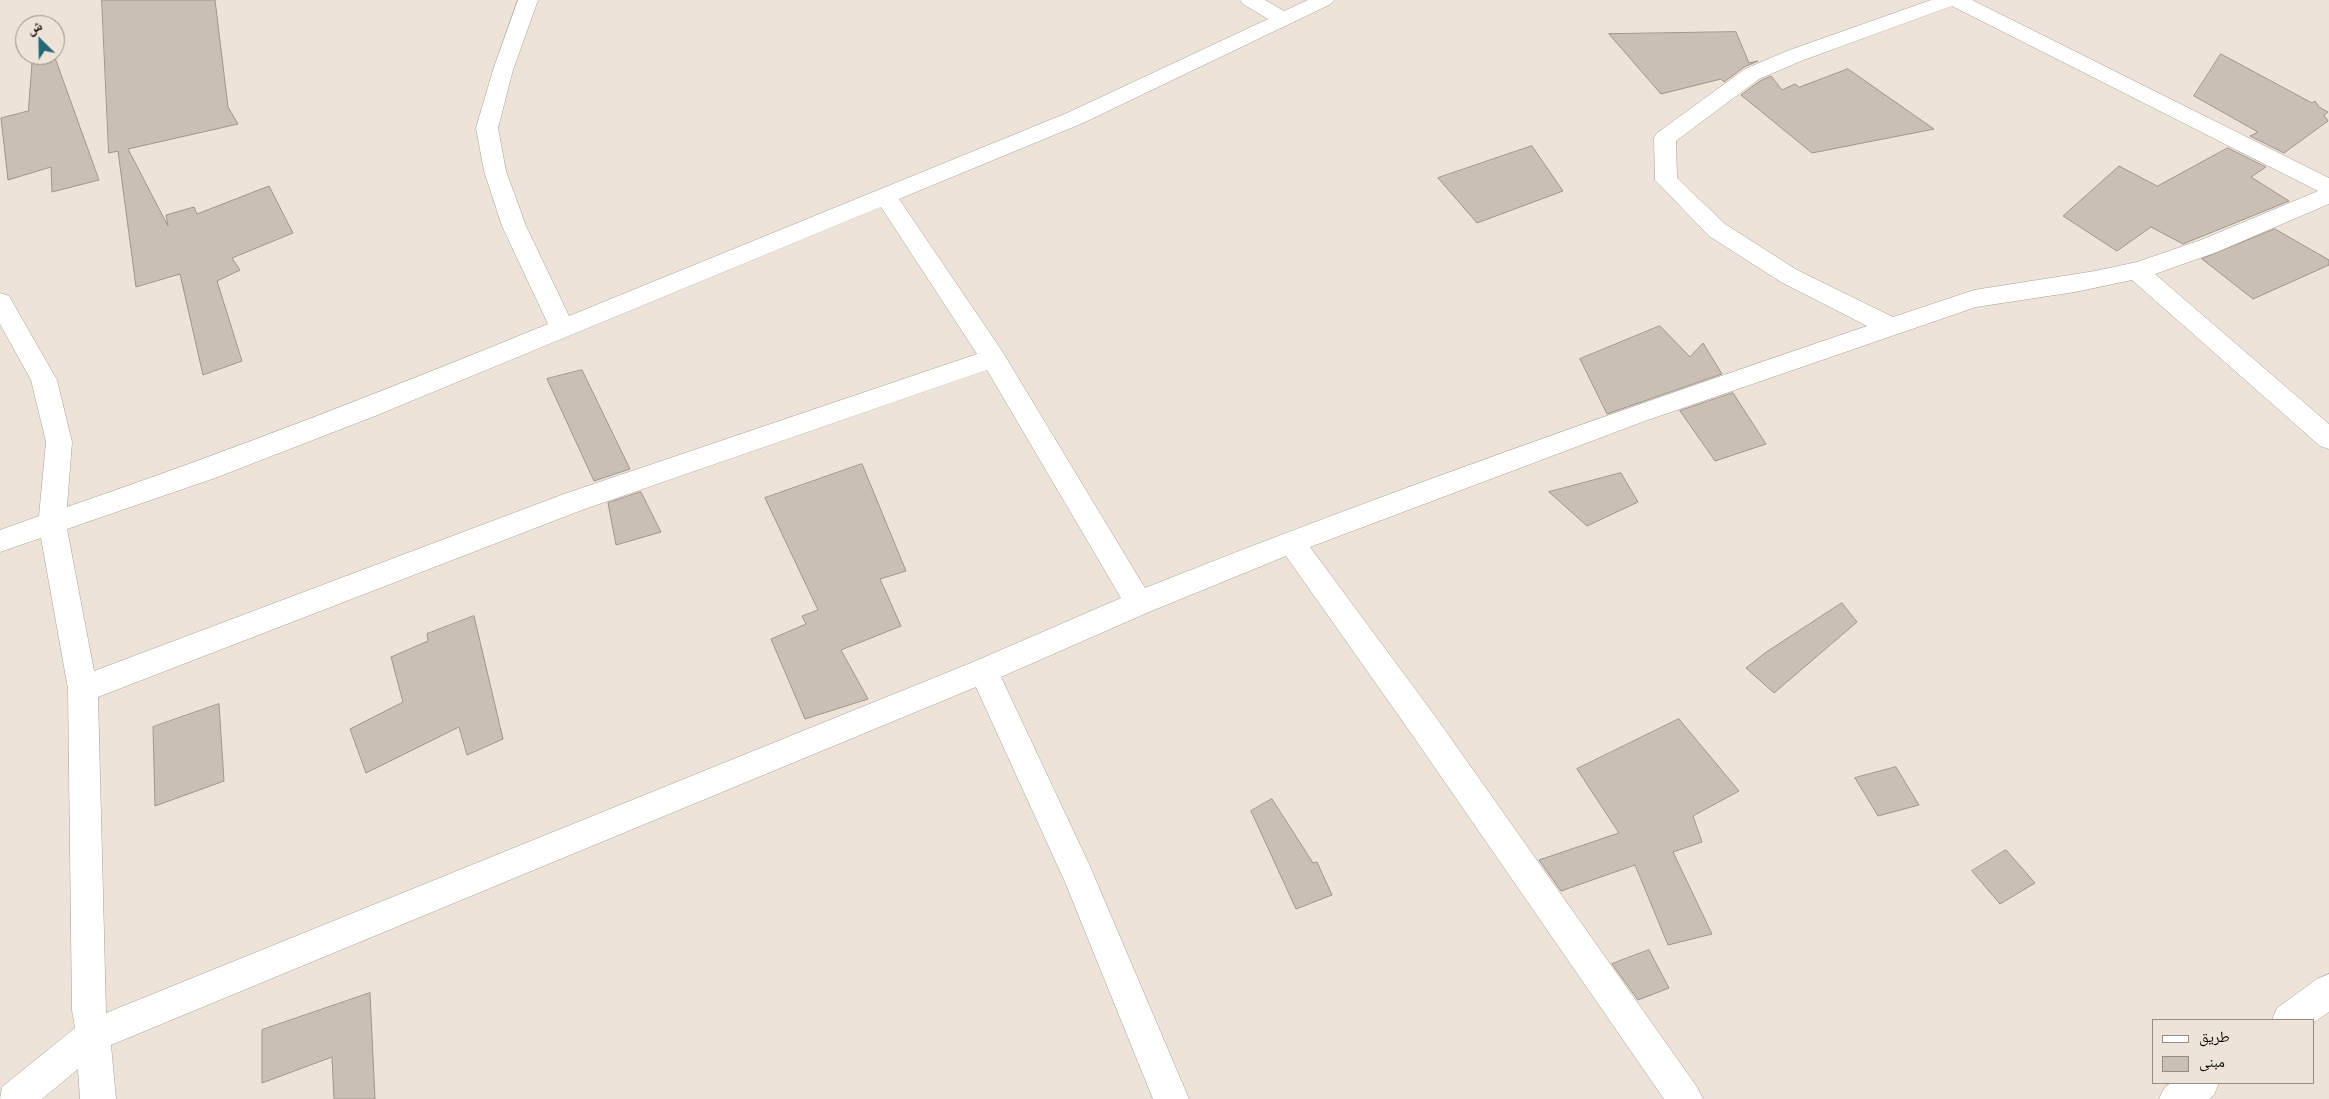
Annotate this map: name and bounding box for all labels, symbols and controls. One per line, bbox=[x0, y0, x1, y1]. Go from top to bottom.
north arrow bbox=[15, 15, 65, 65]
text: ش bbox=[25, 17, 44, 37]
legend bbox=[2152, 1019, 2314, 1084]
text: طريق bbox=[2199, 1028, 2230, 1046]
text: مبنى bbox=[2199, 1053, 2225, 1071]

